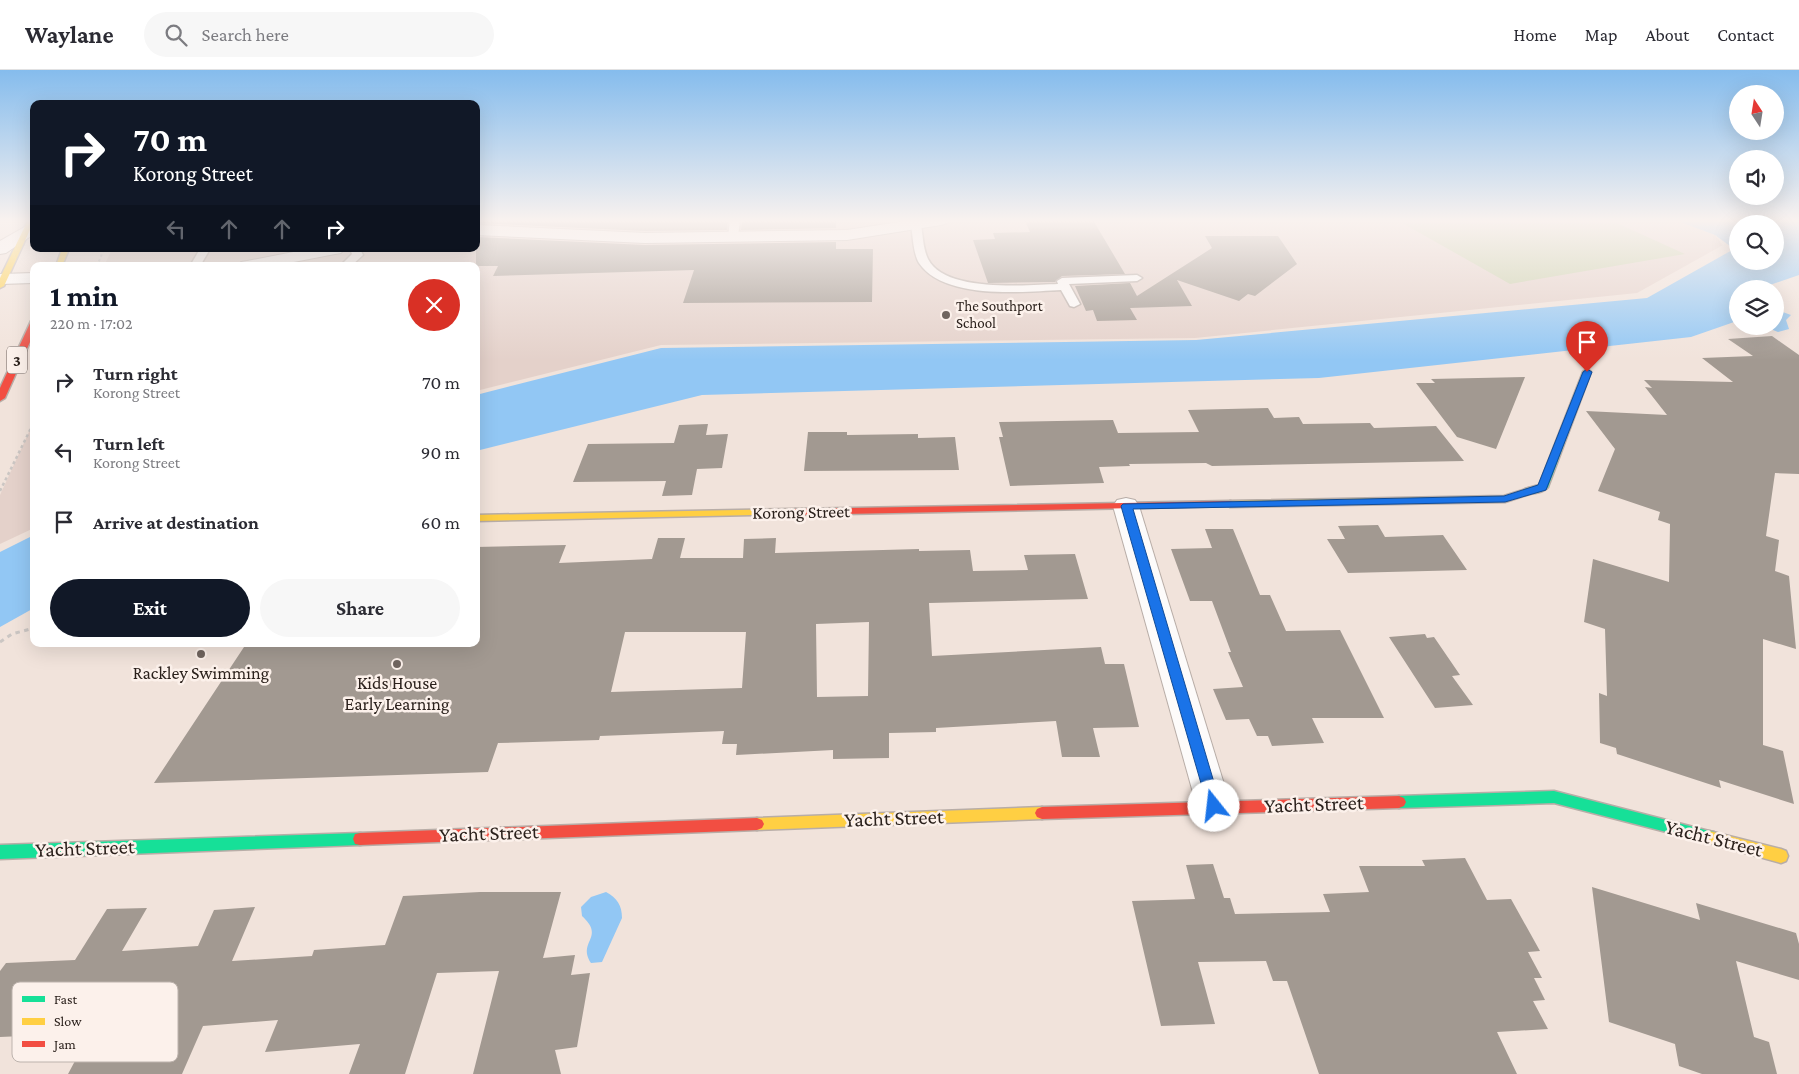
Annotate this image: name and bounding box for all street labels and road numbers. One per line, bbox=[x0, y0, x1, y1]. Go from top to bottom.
road number: 3 bbox=[7, 346, 27, 374]
street label: Korong Street bbox=[752, 501, 851, 523]
street label: Yacht Street bbox=[1264, 790, 1365, 818]
street label: Yacht Street bbox=[844, 804, 945, 832]
street label: Yacht Street bbox=[1663, 814, 1766, 862]
street label: Yacht Street bbox=[439, 819, 540, 847]
street label: Yacht Street bbox=[35, 834, 136, 862]

